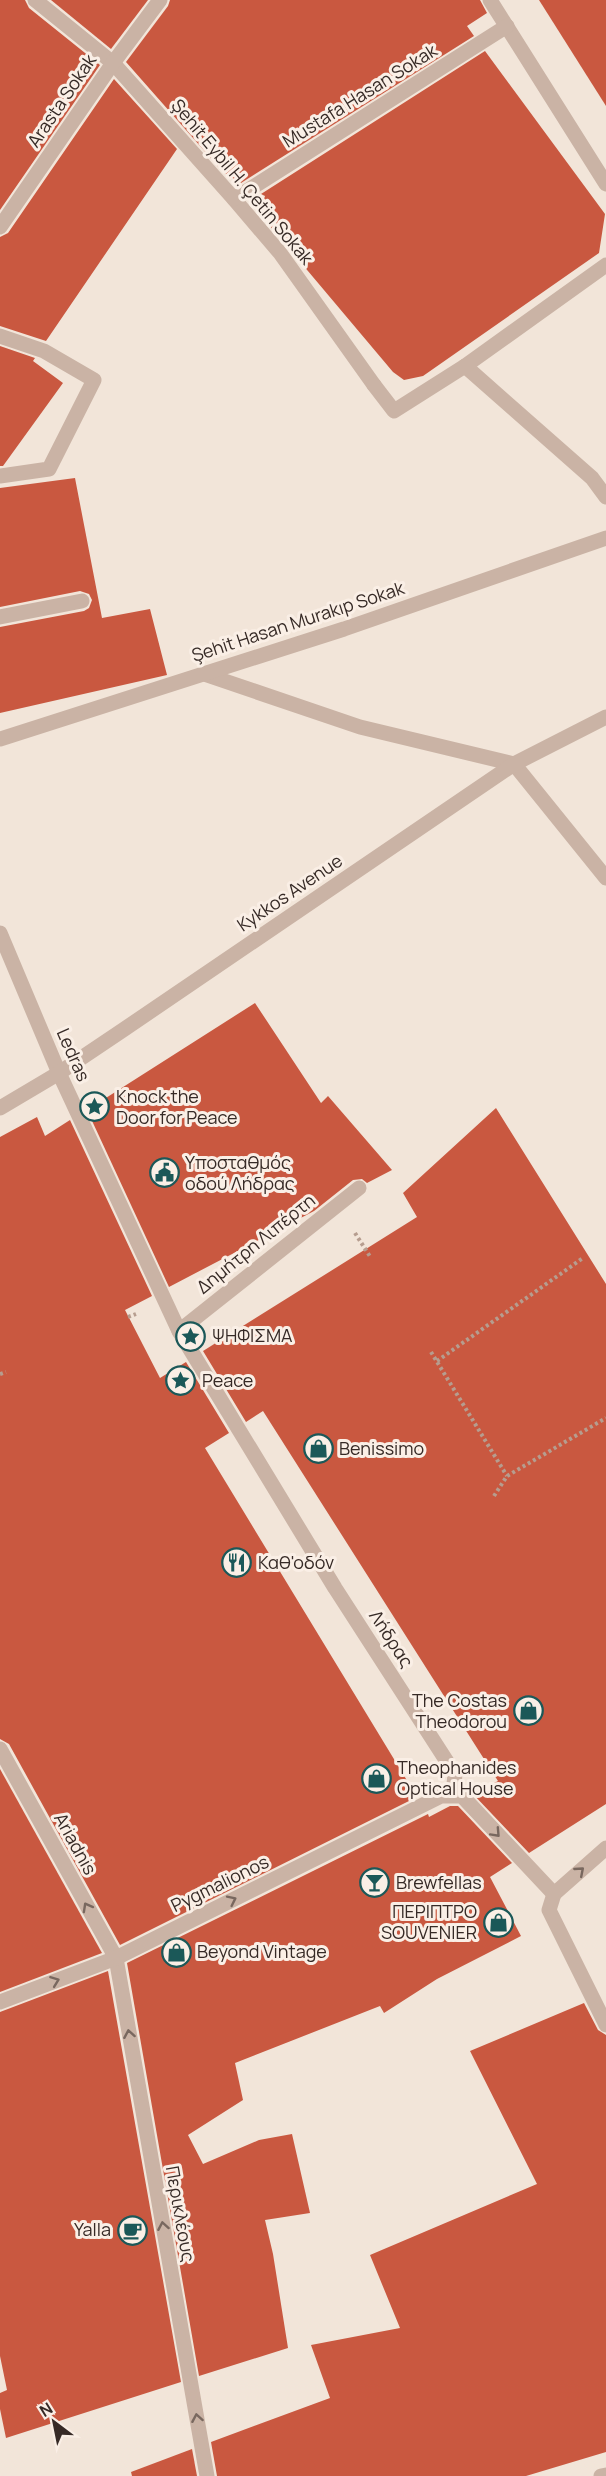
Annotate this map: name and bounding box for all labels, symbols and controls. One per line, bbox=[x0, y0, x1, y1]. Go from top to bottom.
street label: Mustafa Hasan Sokak bbox=[278, 37, 442, 152]
street label: Arasta Sokak bbox=[21, 48, 102, 152]
street label: Şehit Eybil H. Çetin Sokak bbox=[166, 94, 320, 270]
street label: Şehit Hasan Murakıp Sokak bbox=[188, 575, 408, 667]
street label: Kykkos Avenue bbox=[232, 848, 347, 936]
street label: Ledras bbox=[52, 1024, 96, 1085]
place label: Knock the Door for Peace bbox=[116, 1084, 238, 1129]
place icon: Knock the Door for Peace bbox=[79, 1091, 111, 1123]
place label: Υποσταθμός οδού Λήδρας bbox=[185, 1150, 295, 1195]
public building icon: Υποσταθμός οδού Λήδρας bbox=[148, 1157, 180, 1189]
street label: Δημήτρη Λιπέρτη bbox=[191, 1188, 320, 1299]
place icon: ΨΗΦΙΣΜΑ bbox=[175, 1320, 207, 1352]
place label: ΨΗΦΙΣΜΑ bbox=[212, 1323, 293, 1347]
place icon: Peace bbox=[165, 1365, 197, 1397]
place label: Peace bbox=[202, 1368, 253, 1392]
shop icon: Benissimo bbox=[302, 1433, 334, 1465]
place label: Benissimo bbox=[339, 1436, 424, 1460]
restaurant icon: Καθ'οδόν bbox=[221, 1547, 253, 1579]
place label: Καθ'οδόν bbox=[258, 1550, 334, 1574]
street label: Λήδρας bbox=[364, 1605, 419, 1672]
place label: The Costas Theodorou bbox=[412, 1688, 507, 1733]
shop icon: The Costas Theodorou bbox=[512, 1695, 544, 1727]
place label: Theophanides Optical House bbox=[397, 1755, 516, 1800]
shop icon: Theophanides Optical House bbox=[360, 1762, 392, 1794]
street label: Ariadnis bbox=[49, 1808, 103, 1879]
one-way arrow bbox=[489, 1826, 500, 1836]
street label: Pygmalionos bbox=[167, 1849, 272, 1917]
bar icon: Brewfellas bbox=[359, 1867, 391, 1899]
one-way arrow bbox=[573, 1867, 584, 1878]
place label: Brewfellas bbox=[396, 1870, 482, 1894]
one-way arrow bbox=[226, 1896, 236, 1907]
place label: ΠΕΡΙΠΤΡΟ SOUVENIER bbox=[381, 1899, 477, 1944]
one-way arrow bbox=[83, 1903, 94, 1913]
shop icon: ΠΕΡΙΠΤΡΟ SOUVENIER bbox=[482, 1906, 514, 1938]
shop icon: Beyond Vintage bbox=[160, 1936, 192, 1968]
place label: Beyond Vintage bbox=[197, 1939, 327, 1963]
one-way arrow bbox=[49, 1976, 60, 1988]
one-way arrow bbox=[123, 2030, 136, 2040]
street label: Περικλέους bbox=[161, 2164, 201, 2264]
cafe icon: Yalla bbox=[116, 2214, 148, 2246]
place label: Yalla bbox=[74, 2217, 111, 2241]
one-way arrow bbox=[157, 2222, 170, 2232]
north arrow bbox=[24, 2392, 84, 2452]
text: N bbox=[35, 2397, 57, 2422]
one-way arrow bbox=[191, 2414, 203, 2423]

